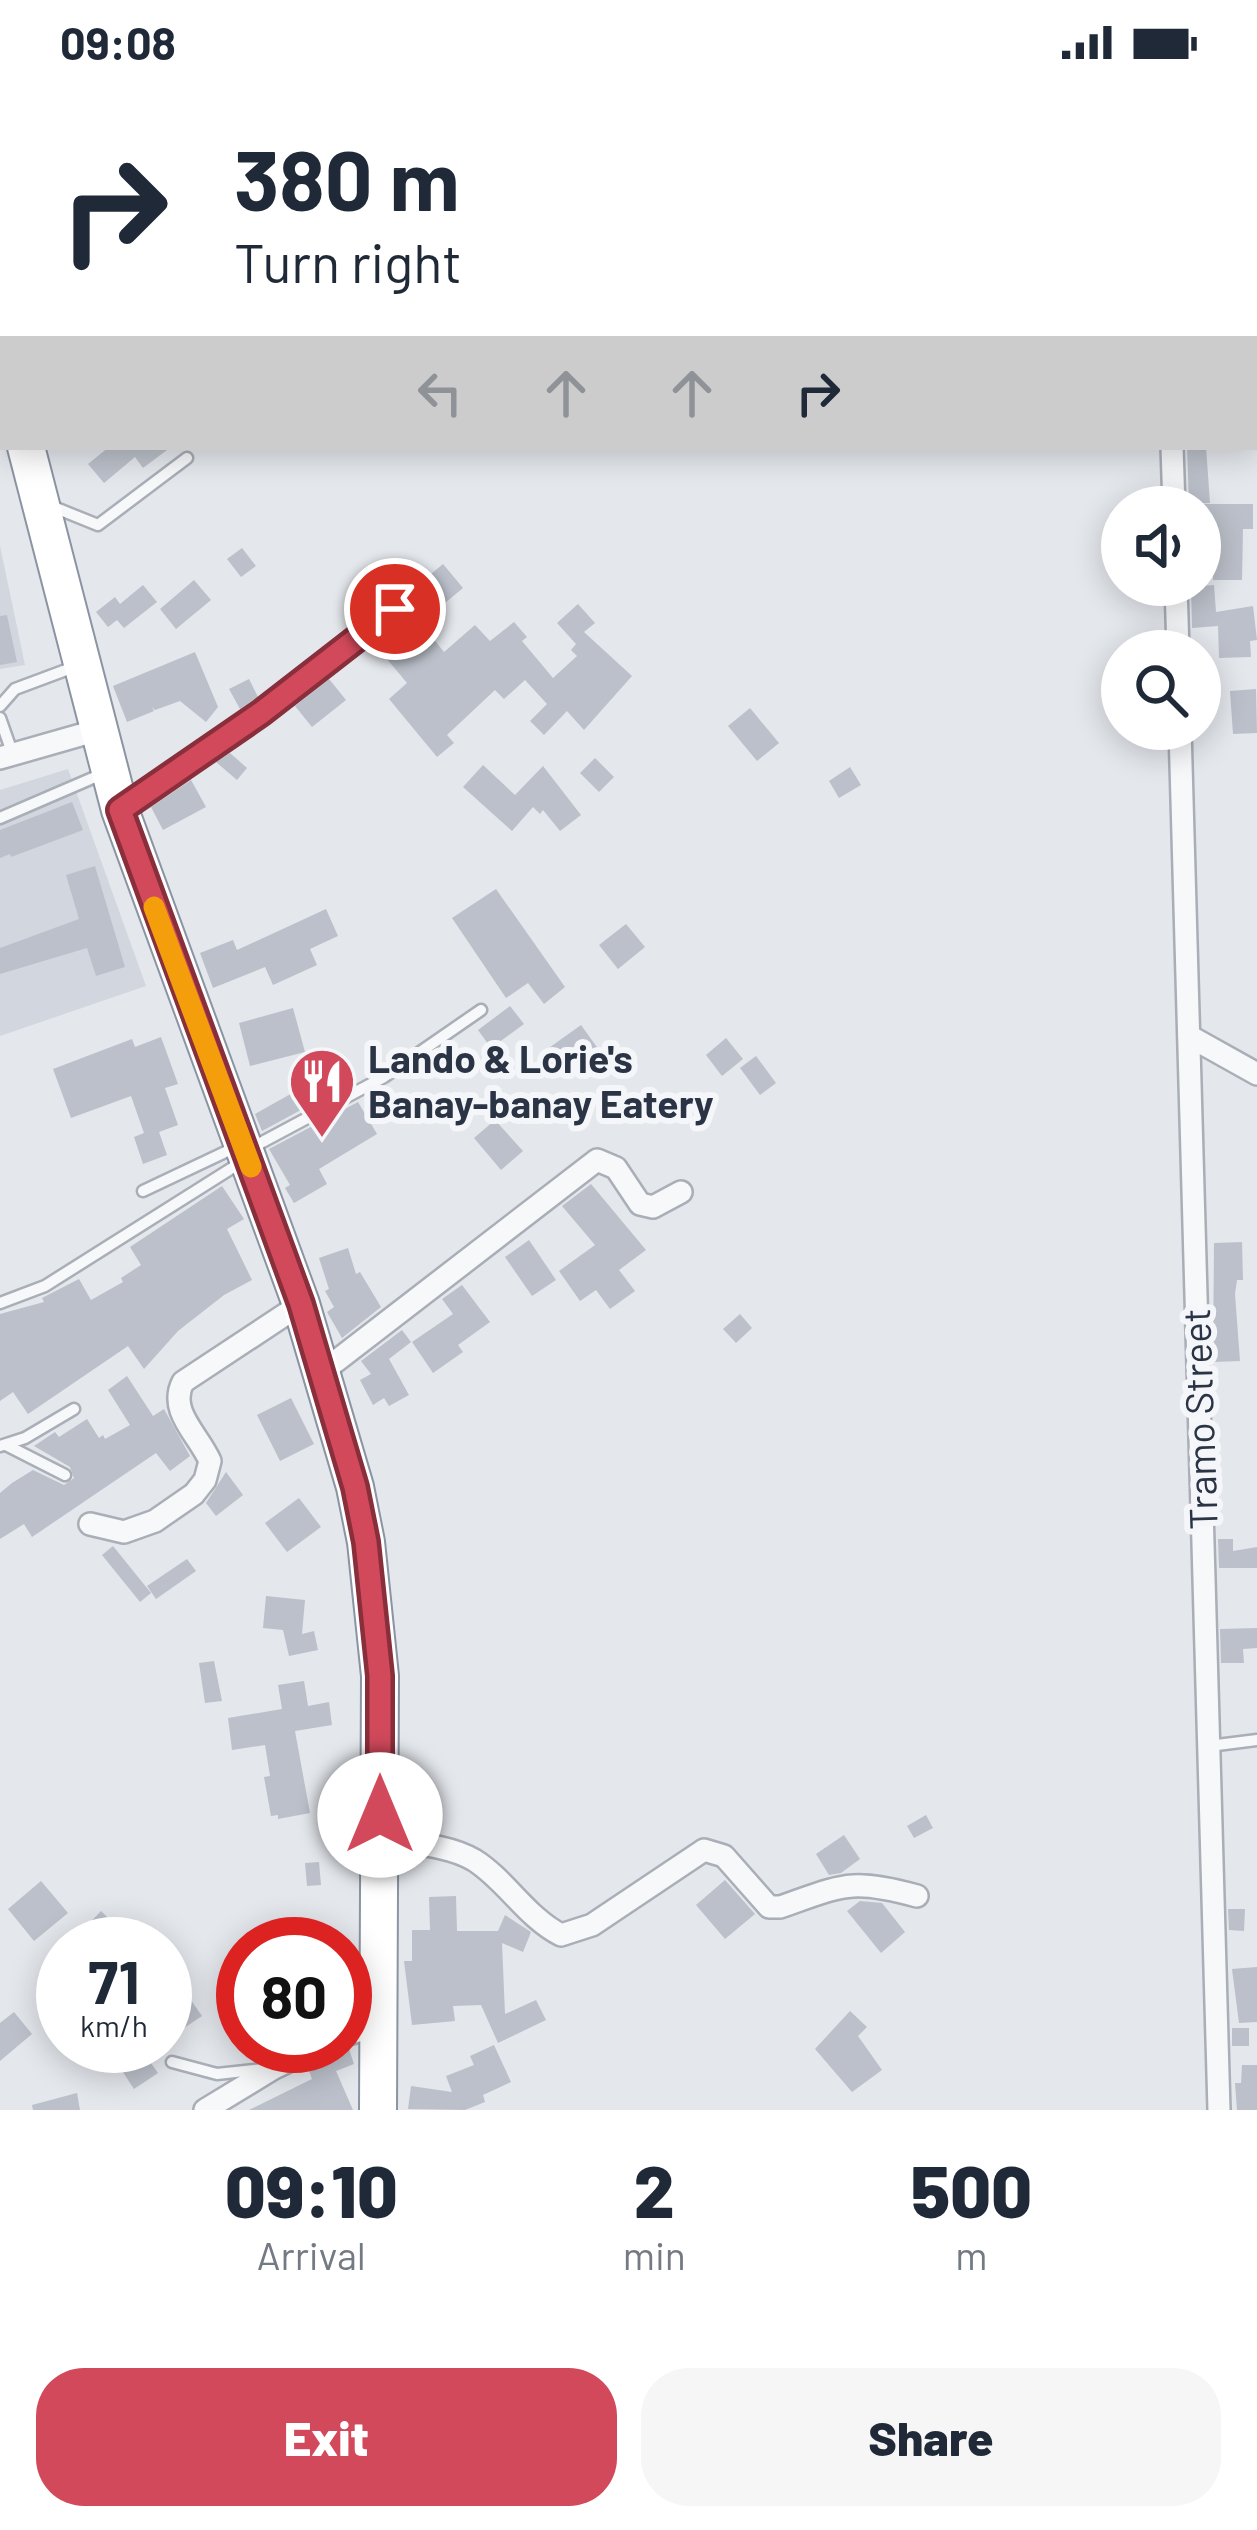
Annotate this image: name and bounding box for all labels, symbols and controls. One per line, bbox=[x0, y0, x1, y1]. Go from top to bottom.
text: 09:08 bbox=[60, 15, 176, 69]
text: 380 m bbox=[234, 127, 460, 228]
icon: right bbox=[36, 132, 192, 288]
text: Turn right bbox=[234, 229, 462, 294]
icon: left bbox=[407, 360, 473, 426]
icon: ahead bbox=[533, 360, 599, 426]
icon: ahead bbox=[659, 360, 725, 426]
icon: right bbox=[785, 360, 851, 426]
map controls bbox=[1101, 486, 1221, 750]
button: sound bbox=[1101, 486, 1221, 606]
pin bbox=[344, 558, 446, 660]
icon: arrive bbox=[362, 576, 428, 642]
button: search bbox=[1101, 630, 1221, 750]
place label: Lando & Lorie's Banay-banay Eatery bbox=[368, 1034, 714, 1126]
restaurant icon: Lando & Lorie's Banay-banay Eatery bbox=[287, 1046, 357, 1140]
street label: Tramo Street bbox=[1171, 1307, 1226, 1531]
position arrow bbox=[317, 1752, 443, 1878]
speed limit sign: 80 bbox=[216, 1917, 372, 2073]
text: 71 bbox=[88, 1944, 140, 2016]
text: km/h bbox=[80, 2007, 148, 2043]
text: 09:10 bbox=[225, 2146, 398, 2232]
text: 2 bbox=[634, 2146, 675, 2232]
text: 500 bbox=[911, 2146, 1032, 2232]
text: Arrival bbox=[257, 2231, 366, 2278]
text: min bbox=[623, 2231, 686, 2278]
text: m bbox=[955, 2231, 988, 2278]
button: Exit bbox=[36, 2368, 617, 2506]
button: Share bbox=[641, 2368, 1221, 2506]

